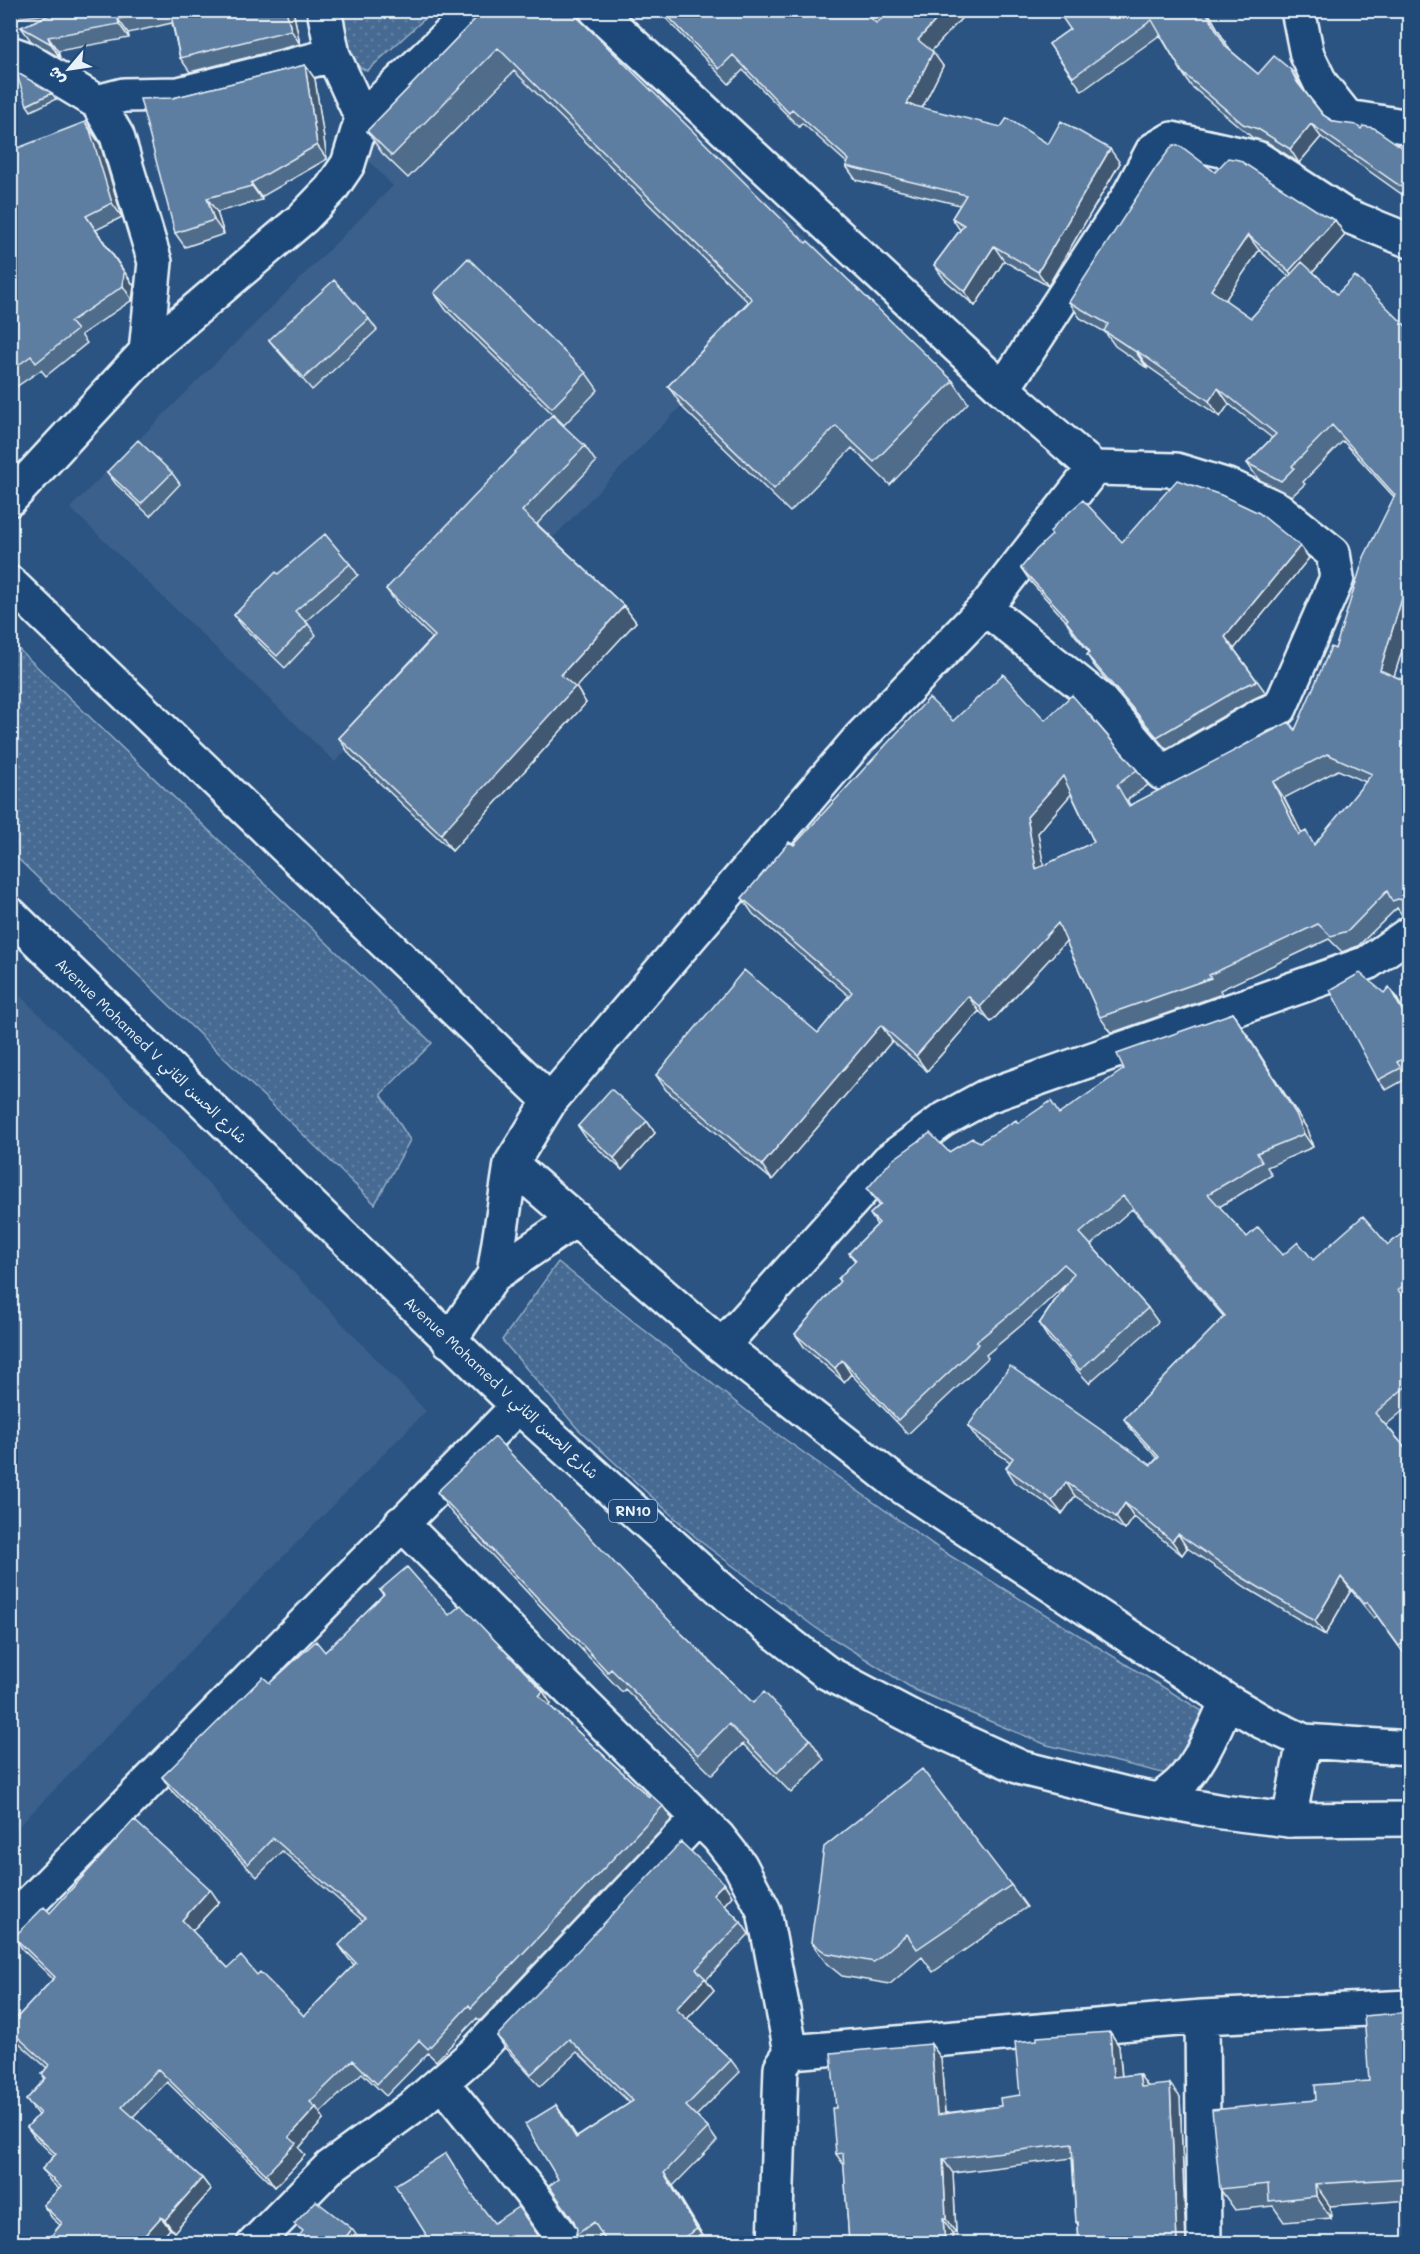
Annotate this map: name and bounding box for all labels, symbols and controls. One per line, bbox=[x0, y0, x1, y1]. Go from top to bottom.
north arrow bbox=[39, 39, 99, 99]
text: ش bbox=[42, 64, 69, 89]
street label: Avenue Mohamed V شارع الحسن الثاني bbox=[49, 953, 252, 1150]
street label: Avenue Mohamed V شارع الحسن الثاني bbox=[398, 1292, 603, 1486]
road number: RN10 bbox=[609, 1500, 657, 1522]

